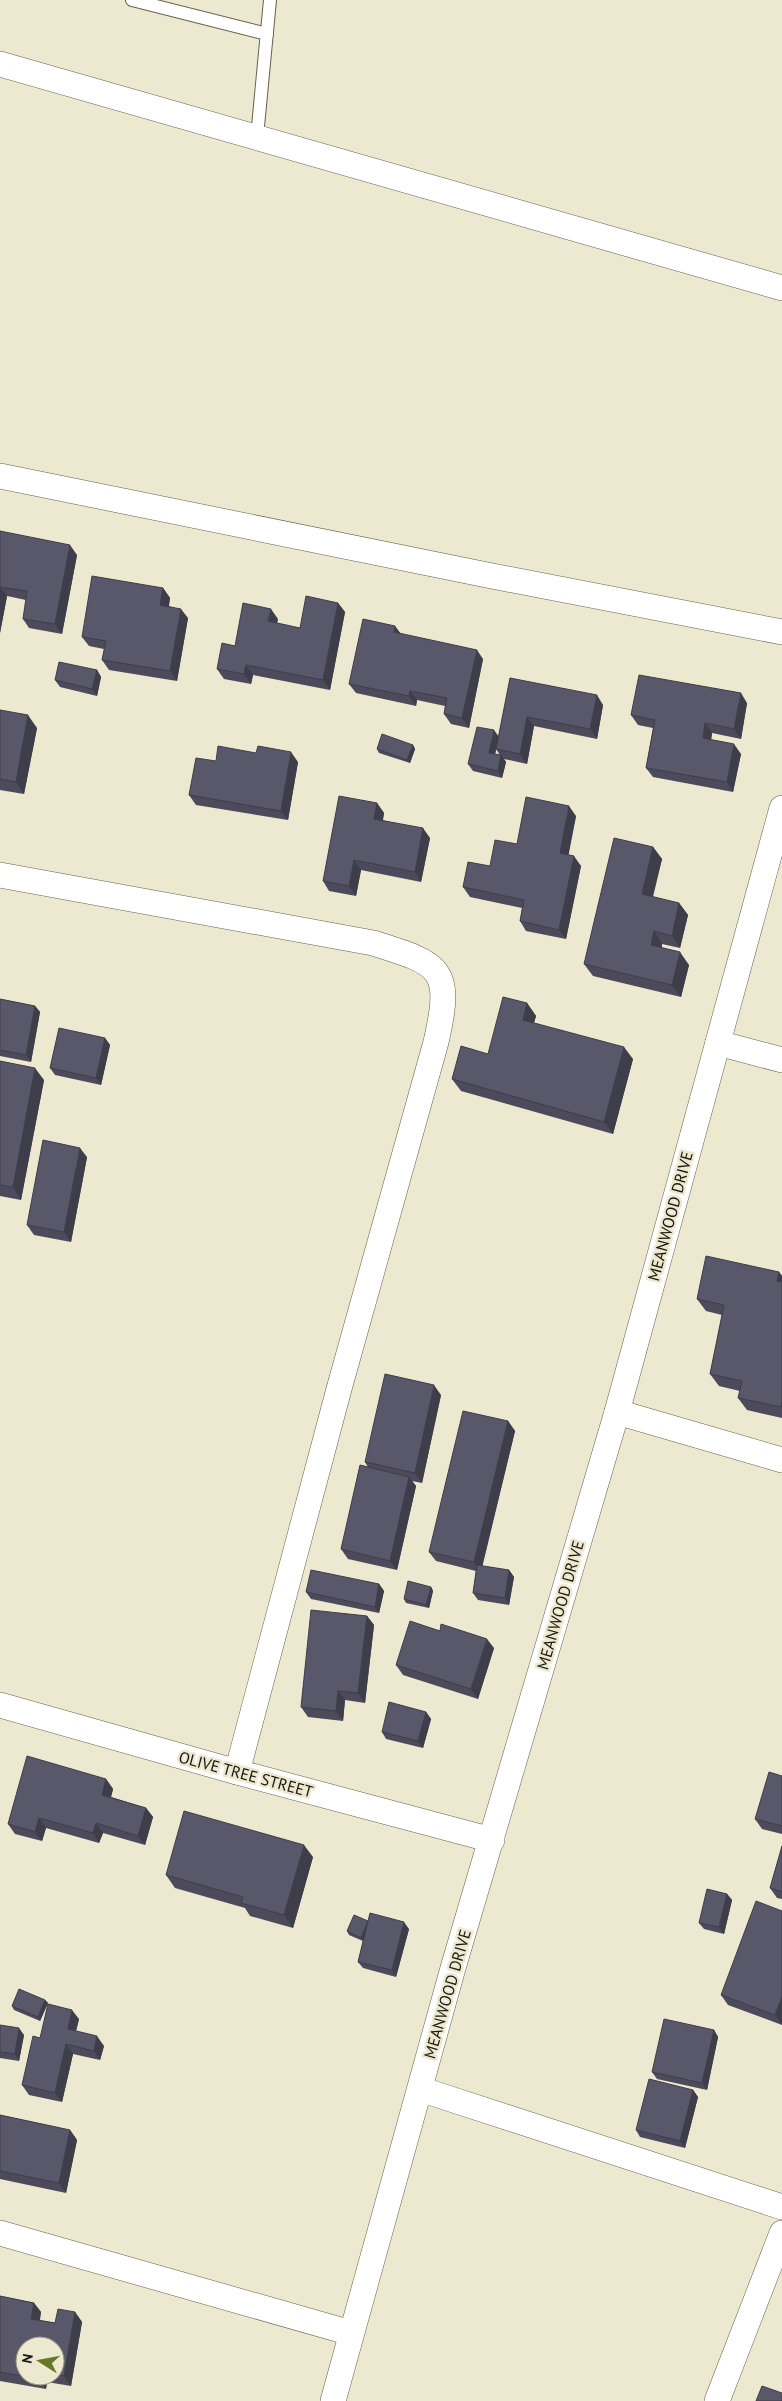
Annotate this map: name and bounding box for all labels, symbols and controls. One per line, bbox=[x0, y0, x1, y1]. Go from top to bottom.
street label: MEANWOOD DRIVE bbox=[643, 1149, 697, 1283]
street label: MEANWOOD DRIVE bbox=[532, 1538, 588, 1672]
street label: OLIVE TREE STREET bbox=[177, 1746, 315, 1802]
street label: MEANWOOD DRIVE bbox=[419, 1927, 475, 2061]
north arrow bbox=[15, 2336, 65, 2386]
text: N bbox=[18, 2352, 37, 2365]

